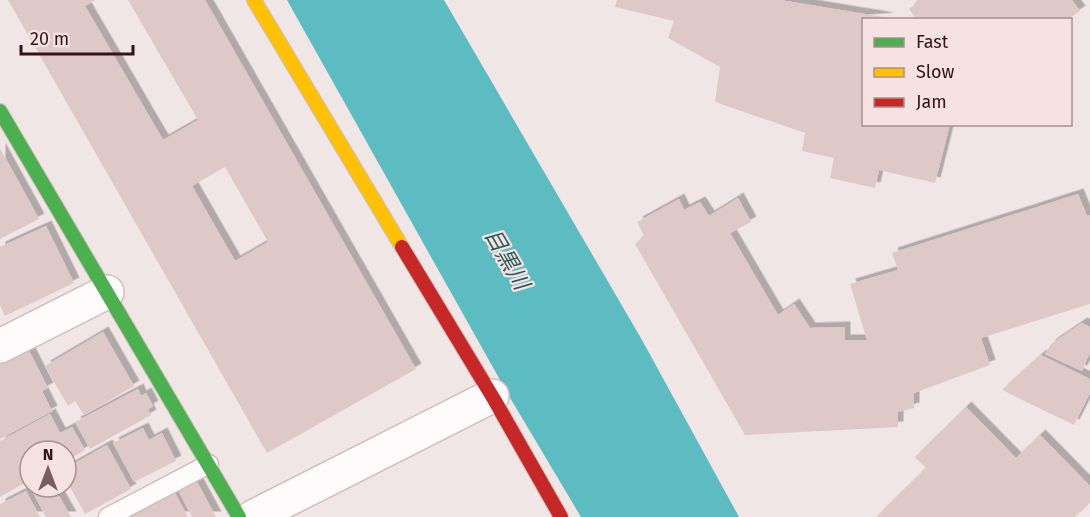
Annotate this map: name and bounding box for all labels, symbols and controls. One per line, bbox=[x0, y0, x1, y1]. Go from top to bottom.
scale bar bbox=[21, 18, 134, 56]
legend bbox=[862, 18, 1072, 126]
text: 20 m bbox=[30, 28, 69, 50]
text: Fast bbox=[916, 31, 949, 53]
text: Slow bbox=[916, 61, 955, 83]
text: Jam bbox=[916, 91, 947, 113]
water label: 目黒川 bbox=[479, 224, 536, 296]
north arrow bbox=[18, 439, 78, 499]
text: N bbox=[43, 445, 53, 464]

